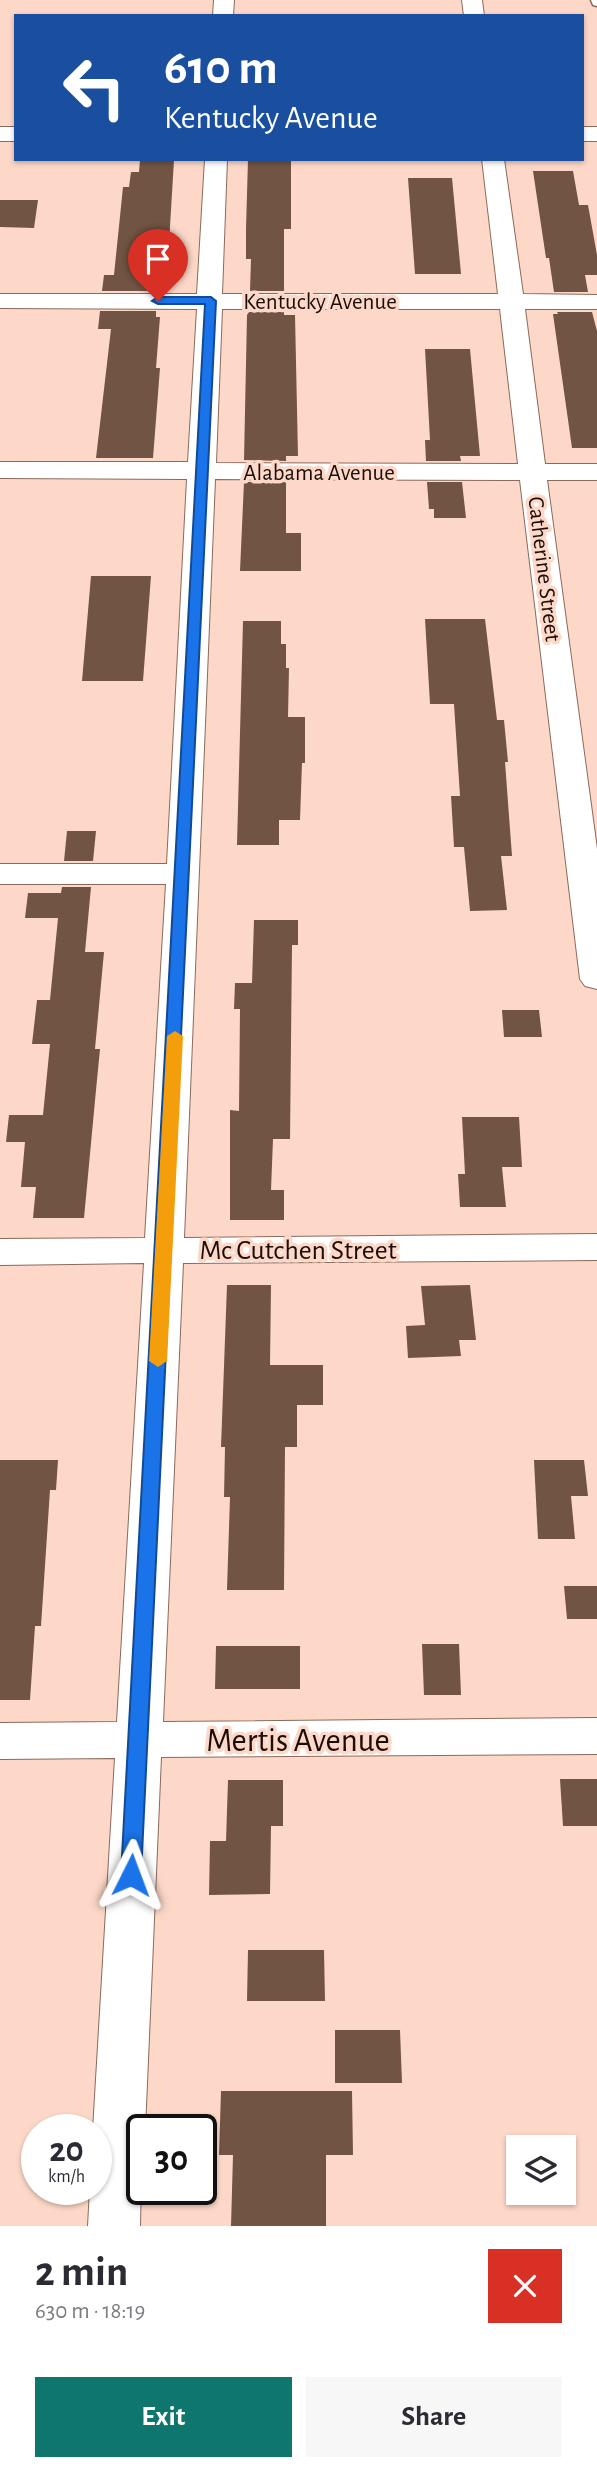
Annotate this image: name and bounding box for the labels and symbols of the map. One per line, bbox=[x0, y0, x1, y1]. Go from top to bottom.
pin bbox=[128, 229, 188, 301]
street label: Kentucky Avenue bbox=[243, 291, 397, 314]
street label: Alabama Avenue bbox=[243, 462, 395, 485]
street label: Catherine Street bbox=[523, 495, 564, 644]
street label: Mc Cutchen Street bbox=[199, 1237, 397, 1265]
street label: Mertis Avenue bbox=[206, 1725, 390, 1758]
position arrow bbox=[94, 1838, 168, 1912]
speed limit sign: 30 bbox=[126, 2114, 217, 2205]

